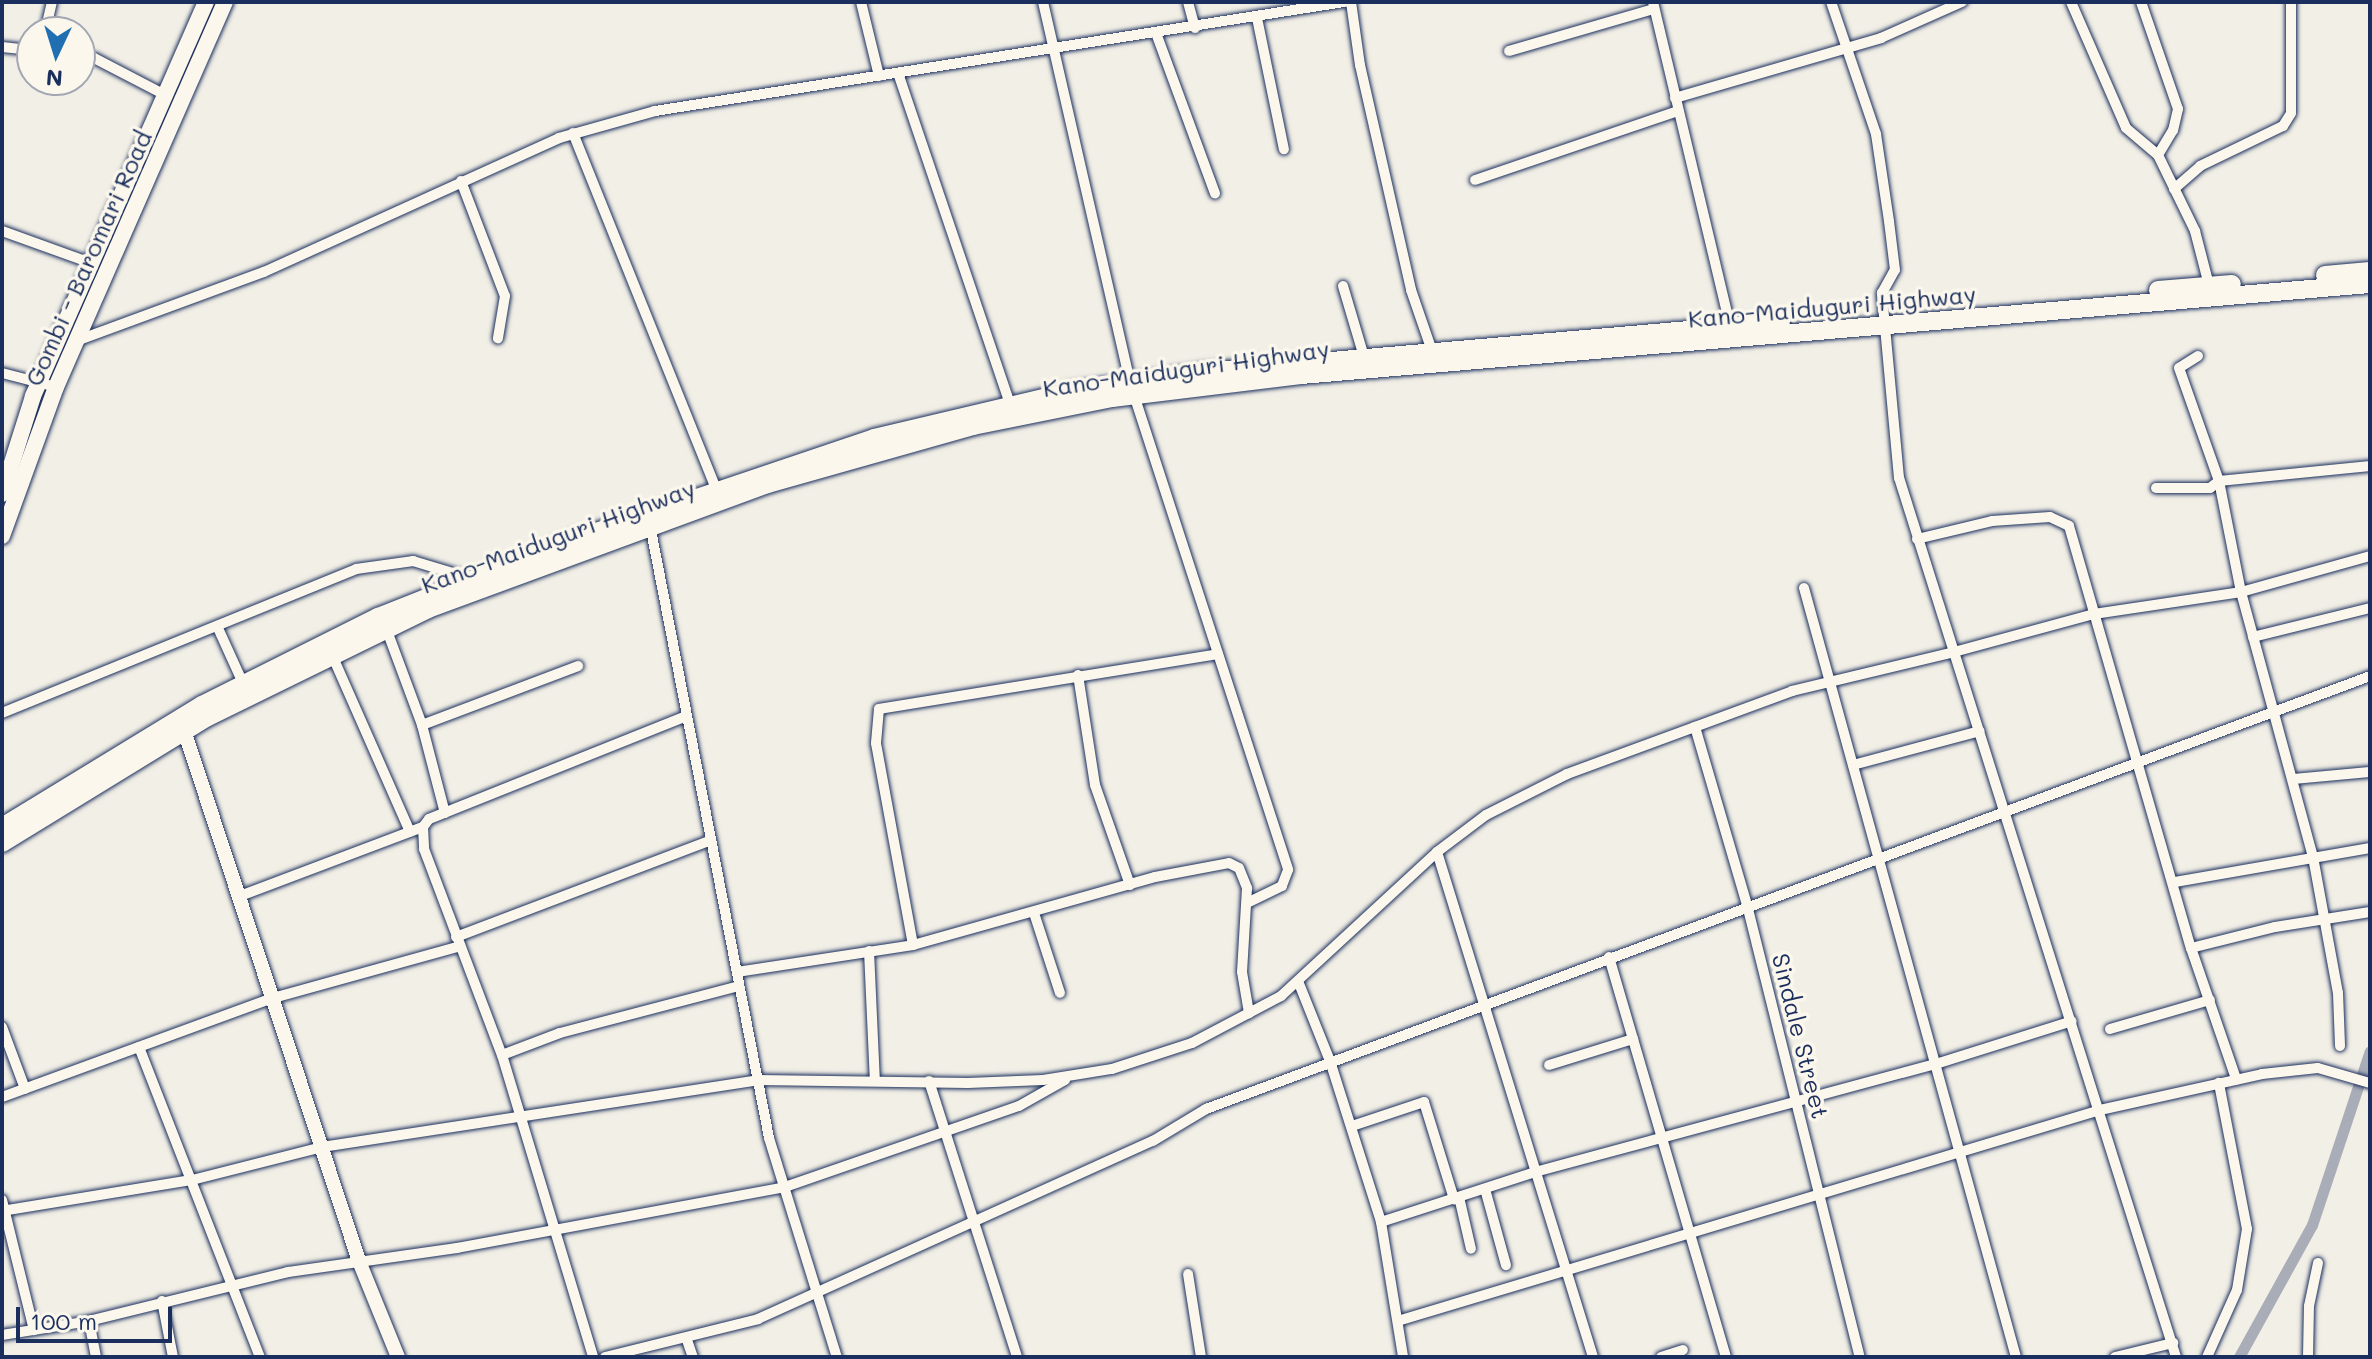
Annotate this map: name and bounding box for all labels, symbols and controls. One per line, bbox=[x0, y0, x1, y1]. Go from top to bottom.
north arrow bbox=[16, 16, 96, 96]
text: N bbox=[45, 63, 64, 93]
street label: Gombi - Baromari Road bbox=[19, 126, 157, 390]
street label: Kano-Maiduguri Highway bbox=[1687, 279, 1977, 333]
street label: Kano-Maiduguri Highway bbox=[1041, 334, 1331, 402]
street label: Kano-Maiduguri Highway bbox=[417, 473, 699, 599]
street label: Sindale Street bbox=[1767, 950, 1835, 1122]
scale bar bbox=[20, 1291, 176, 1341]
text: 100 m bbox=[30, 1305, 97, 1336]

